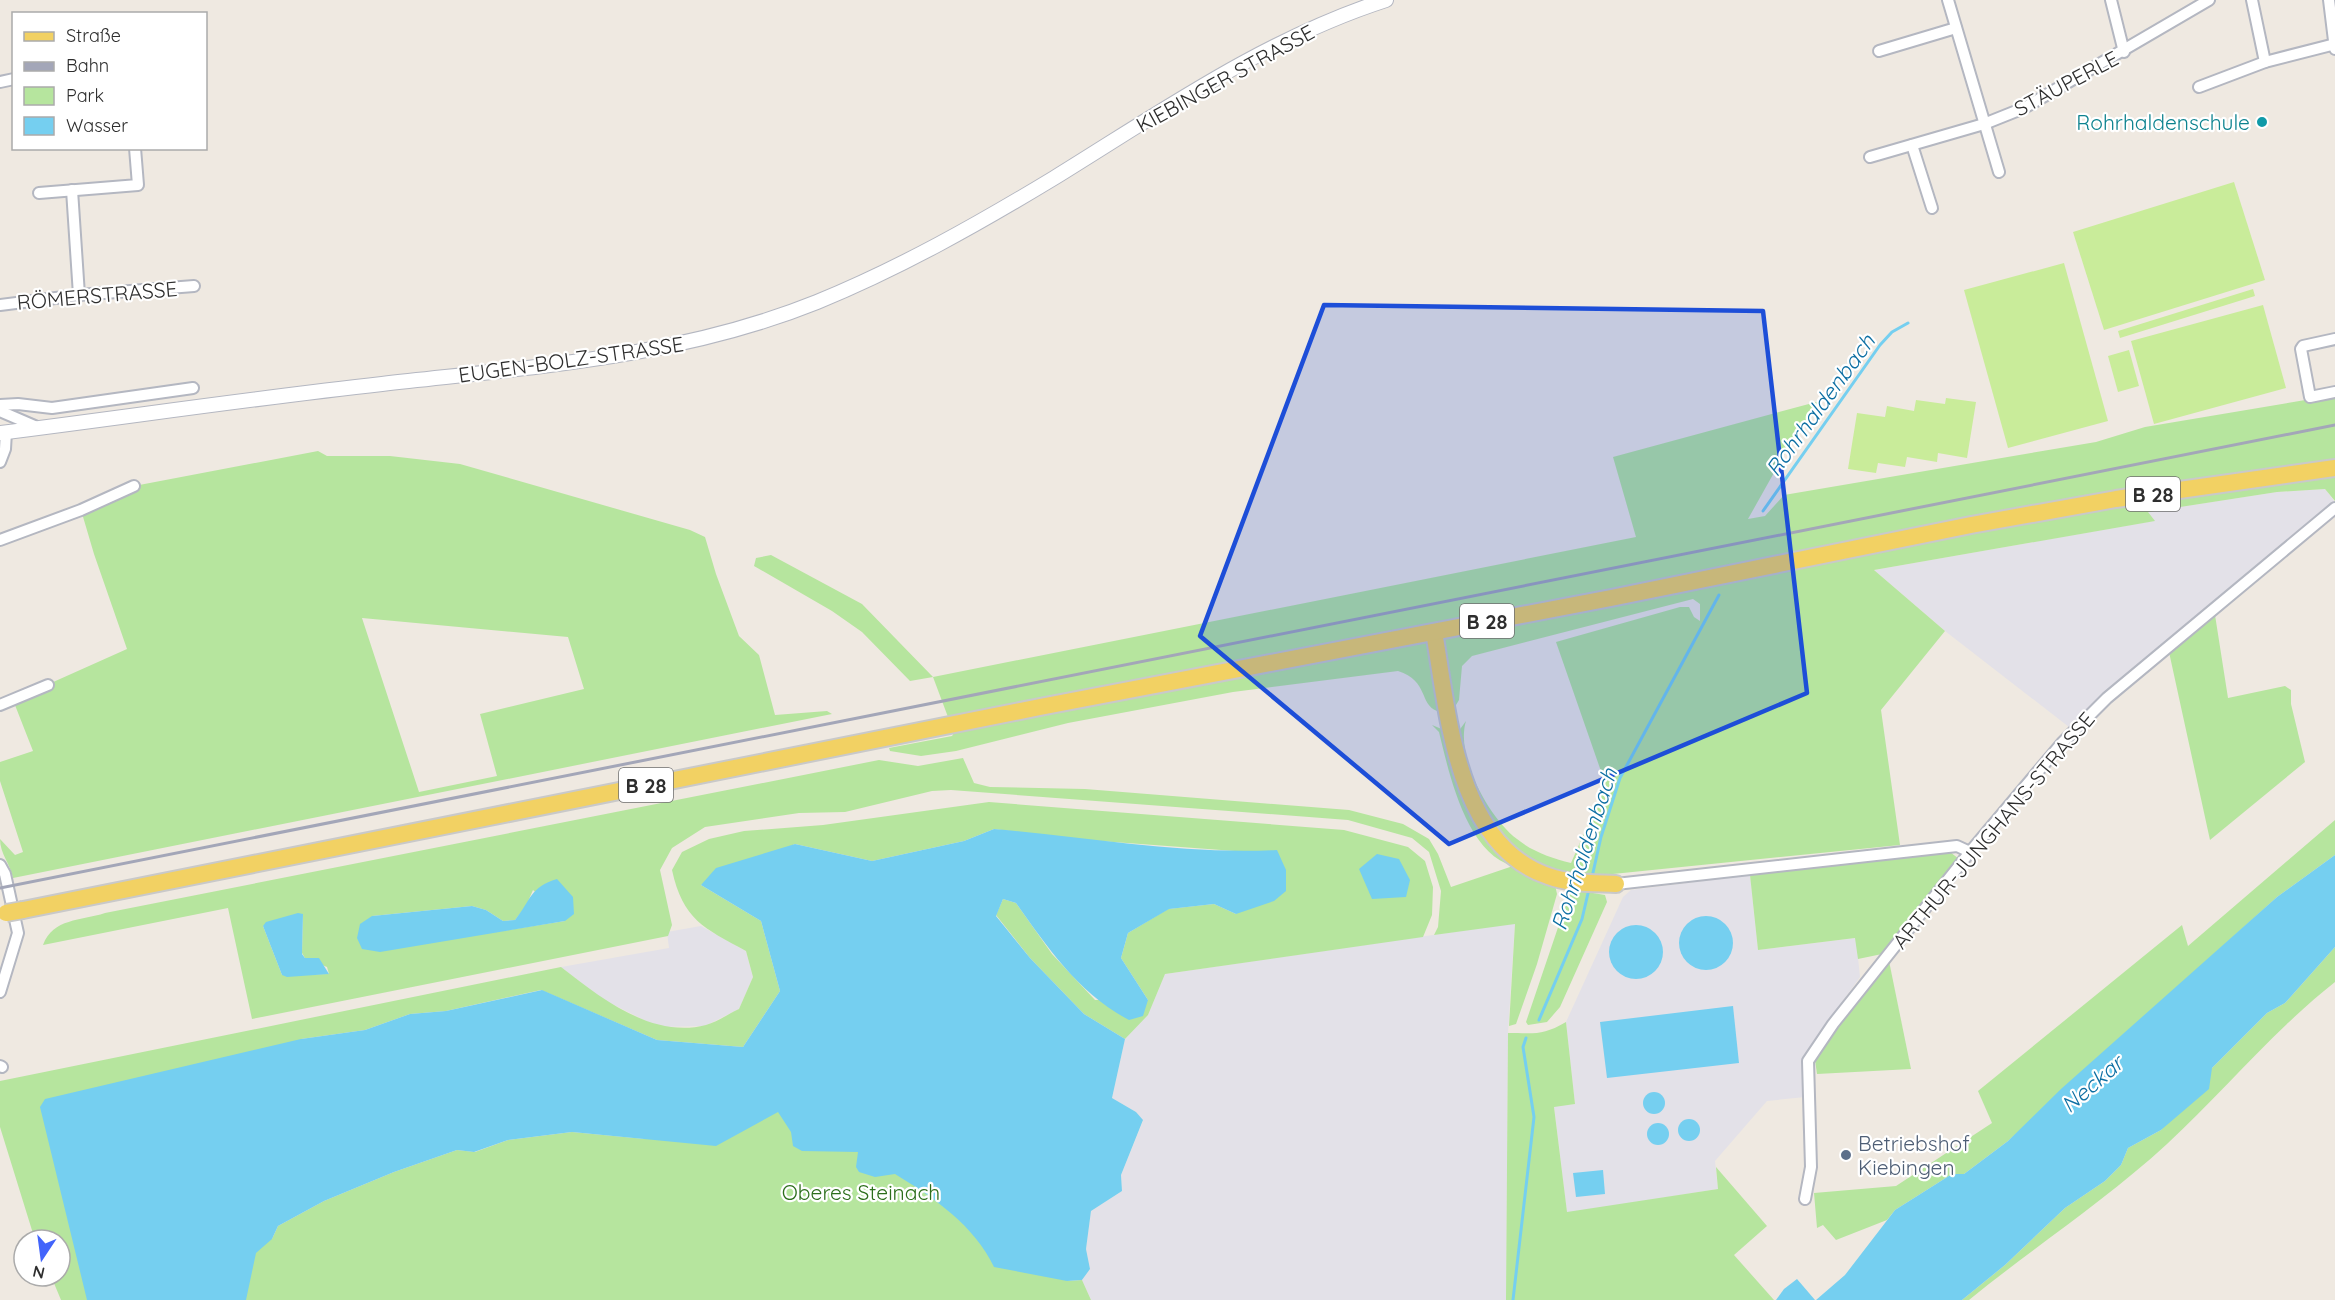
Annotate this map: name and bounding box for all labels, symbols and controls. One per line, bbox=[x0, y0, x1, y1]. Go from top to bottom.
legend bbox=[12, 12, 207, 150]
street label: KIEBINGER STRASSE bbox=[1131, 18, 1319, 138]
text: Straße bbox=[66, 24, 121, 47]
street label: STÄUPERLE bbox=[2009, 45, 2123, 121]
text: Bahn bbox=[66, 54, 109, 77]
text: Park bbox=[66, 84, 104, 107]
place label: Rohrhaldenschule bbox=[2076, 109, 2250, 135]
text: Wasser bbox=[66, 114, 128, 137]
marker: Rohrhaldenschule bbox=[2255, 115, 2269, 129]
street label: RÖMERSTRASSE bbox=[16, 275, 178, 315]
water label: Rohrhaldenbach bbox=[1759, 328, 1881, 481]
street label: EUGEN-BOLZ-STRASSE bbox=[457, 330, 685, 388]
road number: B 28 bbox=[2126, 477, 2180, 511]
road number: B 28 bbox=[1460, 604, 1514, 638]
street label: ARTHUR-JUNGHANS-STRASSE bbox=[1886, 706, 2100, 954]
water label: Rohrhaldenbach bbox=[1545, 764, 1624, 933]
road number: B 28 bbox=[619, 768, 673, 802]
water label: Neckar bbox=[2055, 1048, 2131, 1119]
place label: Betriebshof Kiebingen bbox=[1858, 1130, 1970, 1180]
marker: Betriebshof Kiebingen bbox=[1839, 1148, 1853, 1162]
park label: Oberes Steinach bbox=[782, 1179, 940, 1205]
north arrow bbox=[12, 1228, 72, 1288]
text: N bbox=[31, 1262, 47, 1284]

